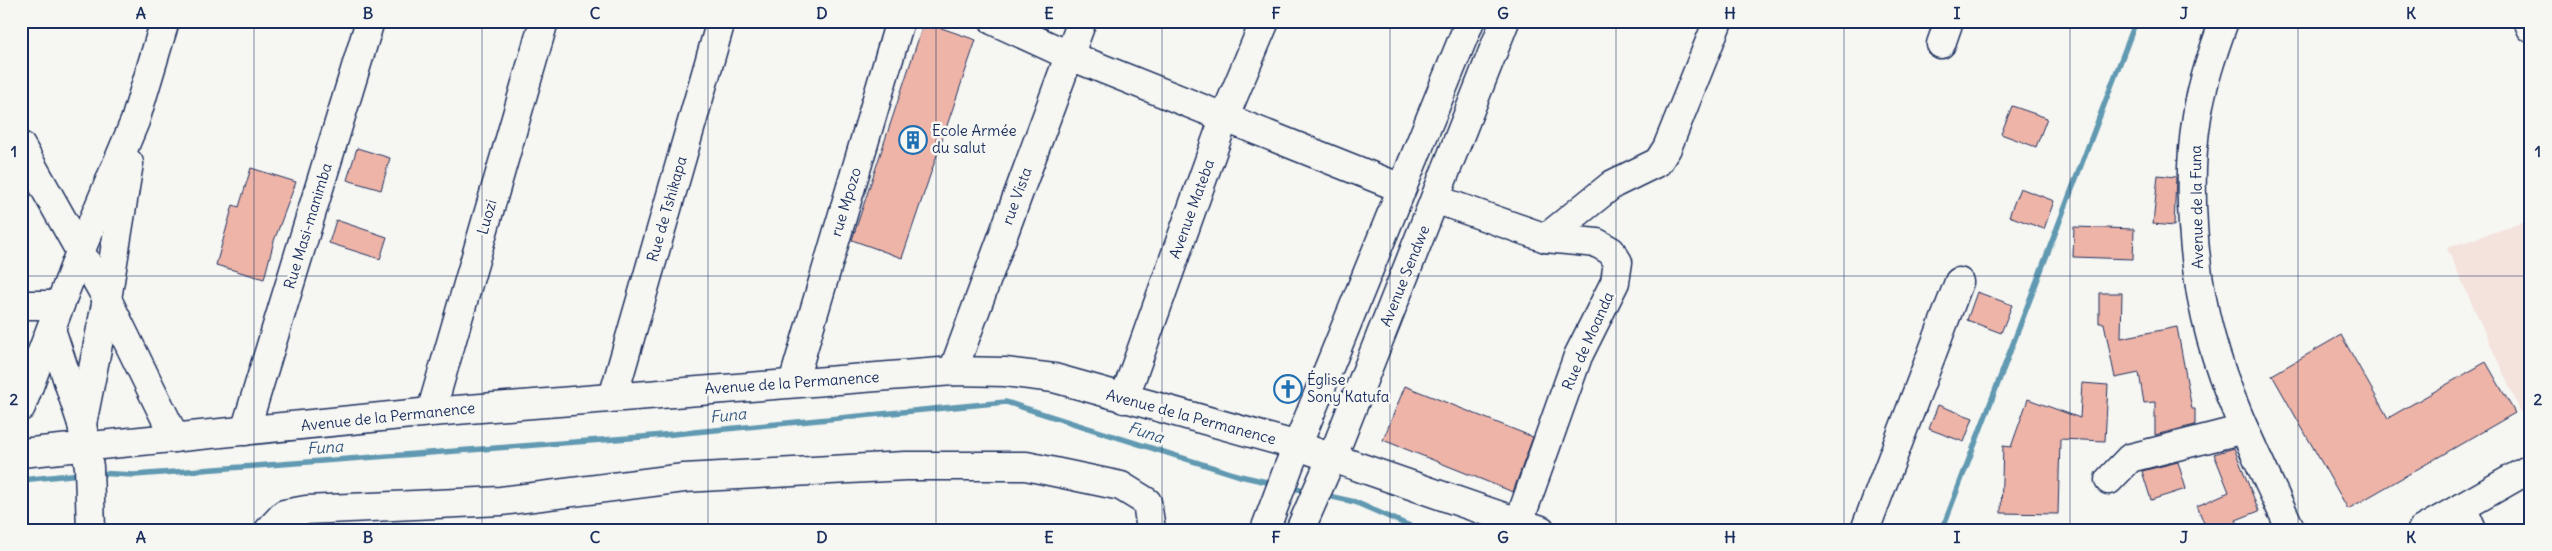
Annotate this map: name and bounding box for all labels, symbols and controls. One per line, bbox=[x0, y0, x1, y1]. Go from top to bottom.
text: A bbox=[136, 3, 146, 23]
text: B bbox=[363, 3, 374, 23]
text: C bbox=[590, 3, 601, 23]
text: D bbox=[816, 3, 828, 23]
text: E bbox=[1044, 3, 1054, 23]
text: F bbox=[1271, 3, 1281, 23]
text: G bbox=[1497, 3, 1509, 23]
text: H bbox=[1724, 3, 1736, 23]
text: I bbox=[1954, 3, 1961, 23]
text: J bbox=[2180, 3, 2189, 23]
text: K bbox=[2406, 3, 2416, 23]
place label: Ecole Armée du salut bbox=[932, 121, 1017, 157]
building icon: Ecole Armée du salut bbox=[898, 125, 928, 155]
text: 1 bbox=[11, 141, 17, 161]
text: 1 bbox=[2535, 141, 2541, 161]
street label: Avenue de la Funa bbox=[2186, 145, 2207, 269]
street label: Rue de Tshikapa bbox=[642, 153, 691, 264]
street label: Avenue Mateba bbox=[1165, 156, 1218, 261]
street label: Rue Masi-manimba bbox=[279, 160, 336, 291]
street label: rue Vista bbox=[997, 164, 1036, 227]
street label: rue Mpozo bbox=[826, 165, 865, 239]
street label: Luozi bbox=[472, 197, 501, 237]
street label: Avenue Sendwe bbox=[1376, 222, 1434, 329]
street label: Rue de Moanda bbox=[1557, 288, 1618, 393]
street label: Avenue de la Permanence bbox=[704, 367, 880, 398]
place label: Église Sony Katufa bbox=[1307, 370, 1390, 406]
church icon: Église Sony Katufa bbox=[1273, 374, 1303, 404]
street label: Avenue de la Permanence bbox=[1104, 385, 1278, 448]
text: 2 bbox=[10, 389, 19, 409]
text: 2 bbox=[2534, 389, 2543, 409]
street label: Avenue de la Permanence bbox=[300, 398, 476, 435]
water label: Funa bbox=[709, 403, 748, 427]
water label: Funa bbox=[1126, 417, 1167, 447]
water label: Funa bbox=[306, 436, 345, 458]
text: A bbox=[136, 527, 146, 547]
text: B bbox=[363, 527, 374, 547]
text: C bbox=[590, 527, 601, 547]
text: D bbox=[816, 527, 828, 547]
text: E bbox=[1044, 527, 1054, 547]
text: F bbox=[1271, 527, 1281, 547]
text: G bbox=[1497, 527, 1509, 547]
text: H bbox=[1724, 527, 1736, 547]
text: I bbox=[1954, 527, 1961, 547]
text: J bbox=[2180, 527, 2189, 547]
text: K bbox=[2406, 527, 2416, 547]

